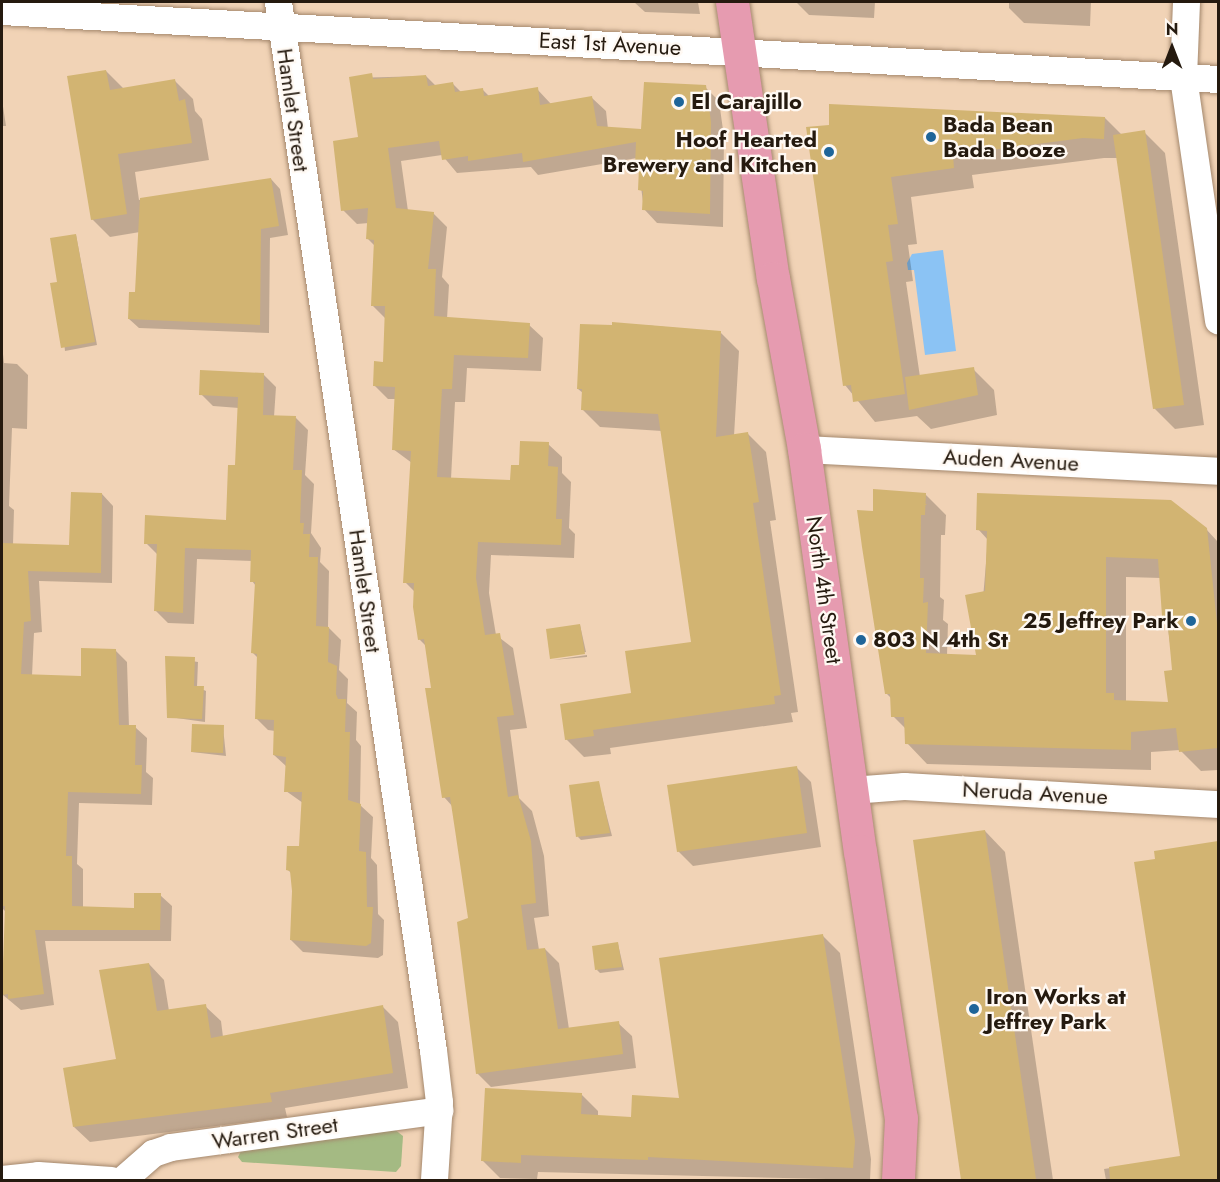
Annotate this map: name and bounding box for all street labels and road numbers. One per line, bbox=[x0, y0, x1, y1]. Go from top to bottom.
street label: East 1st Avenue bbox=[538, 27, 682, 61]
street label: Hamlet Street bbox=[271, 47, 315, 173]
street label: Auden Avenue bbox=[942, 443, 1080, 477]
street label: North 4th Street bbox=[801, 514, 847, 666]
street label: Hamlet Street bbox=[343, 528, 387, 654]
street label: Neruda Avenue bbox=[962, 776, 1108, 810]
street label: Warren Street bbox=[210, 1111, 340, 1155]

